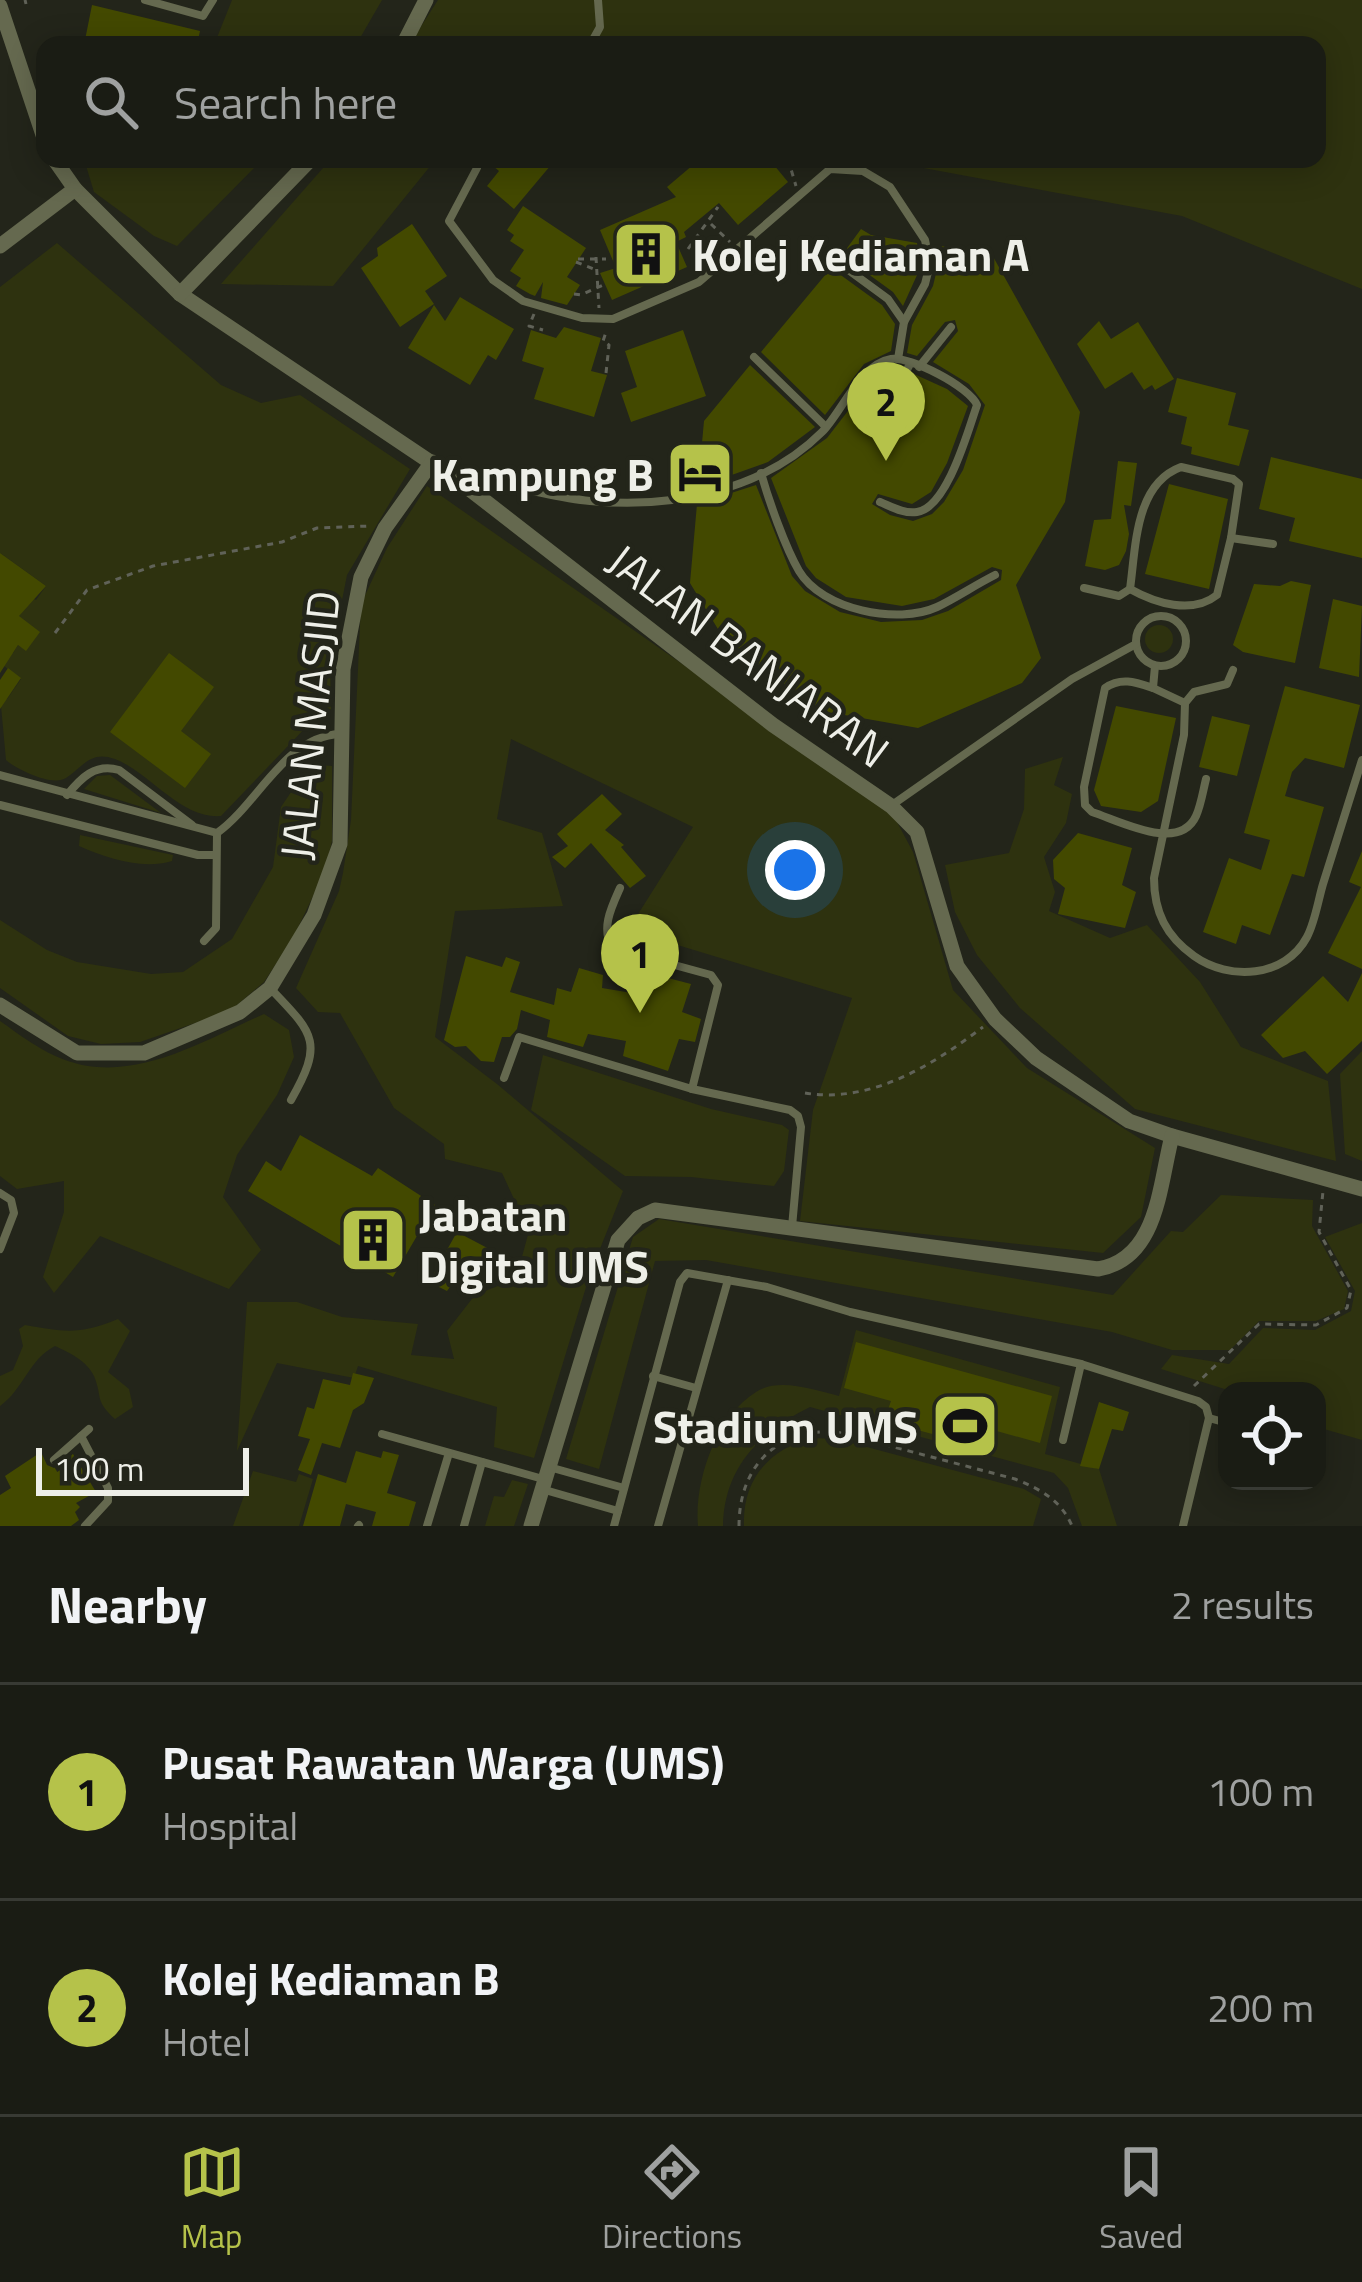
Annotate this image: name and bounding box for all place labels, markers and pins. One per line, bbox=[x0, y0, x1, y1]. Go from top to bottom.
building icon: Kolej Kediaman A bbox=[611, 219, 681, 289]
place label: Kolej Kediaman A bbox=[692, 220, 1029, 288]
pin: 2 bbox=[847, 362, 925, 461]
hotel icon: Kampung B bbox=[665, 439, 735, 509]
place label: Kampung B bbox=[431, 440, 654, 508]
pin: 1 bbox=[601, 914, 679, 1013]
place label: Jabatan Digital UMS bbox=[419, 1180, 649, 1300]
building icon: Jabatan Digital UMS bbox=[338, 1205, 408, 1275]
sports icon: Stadium UMS bbox=[930, 1391, 1000, 1461]
place label: Stadium UMS bbox=[653, 1392, 918, 1460]

